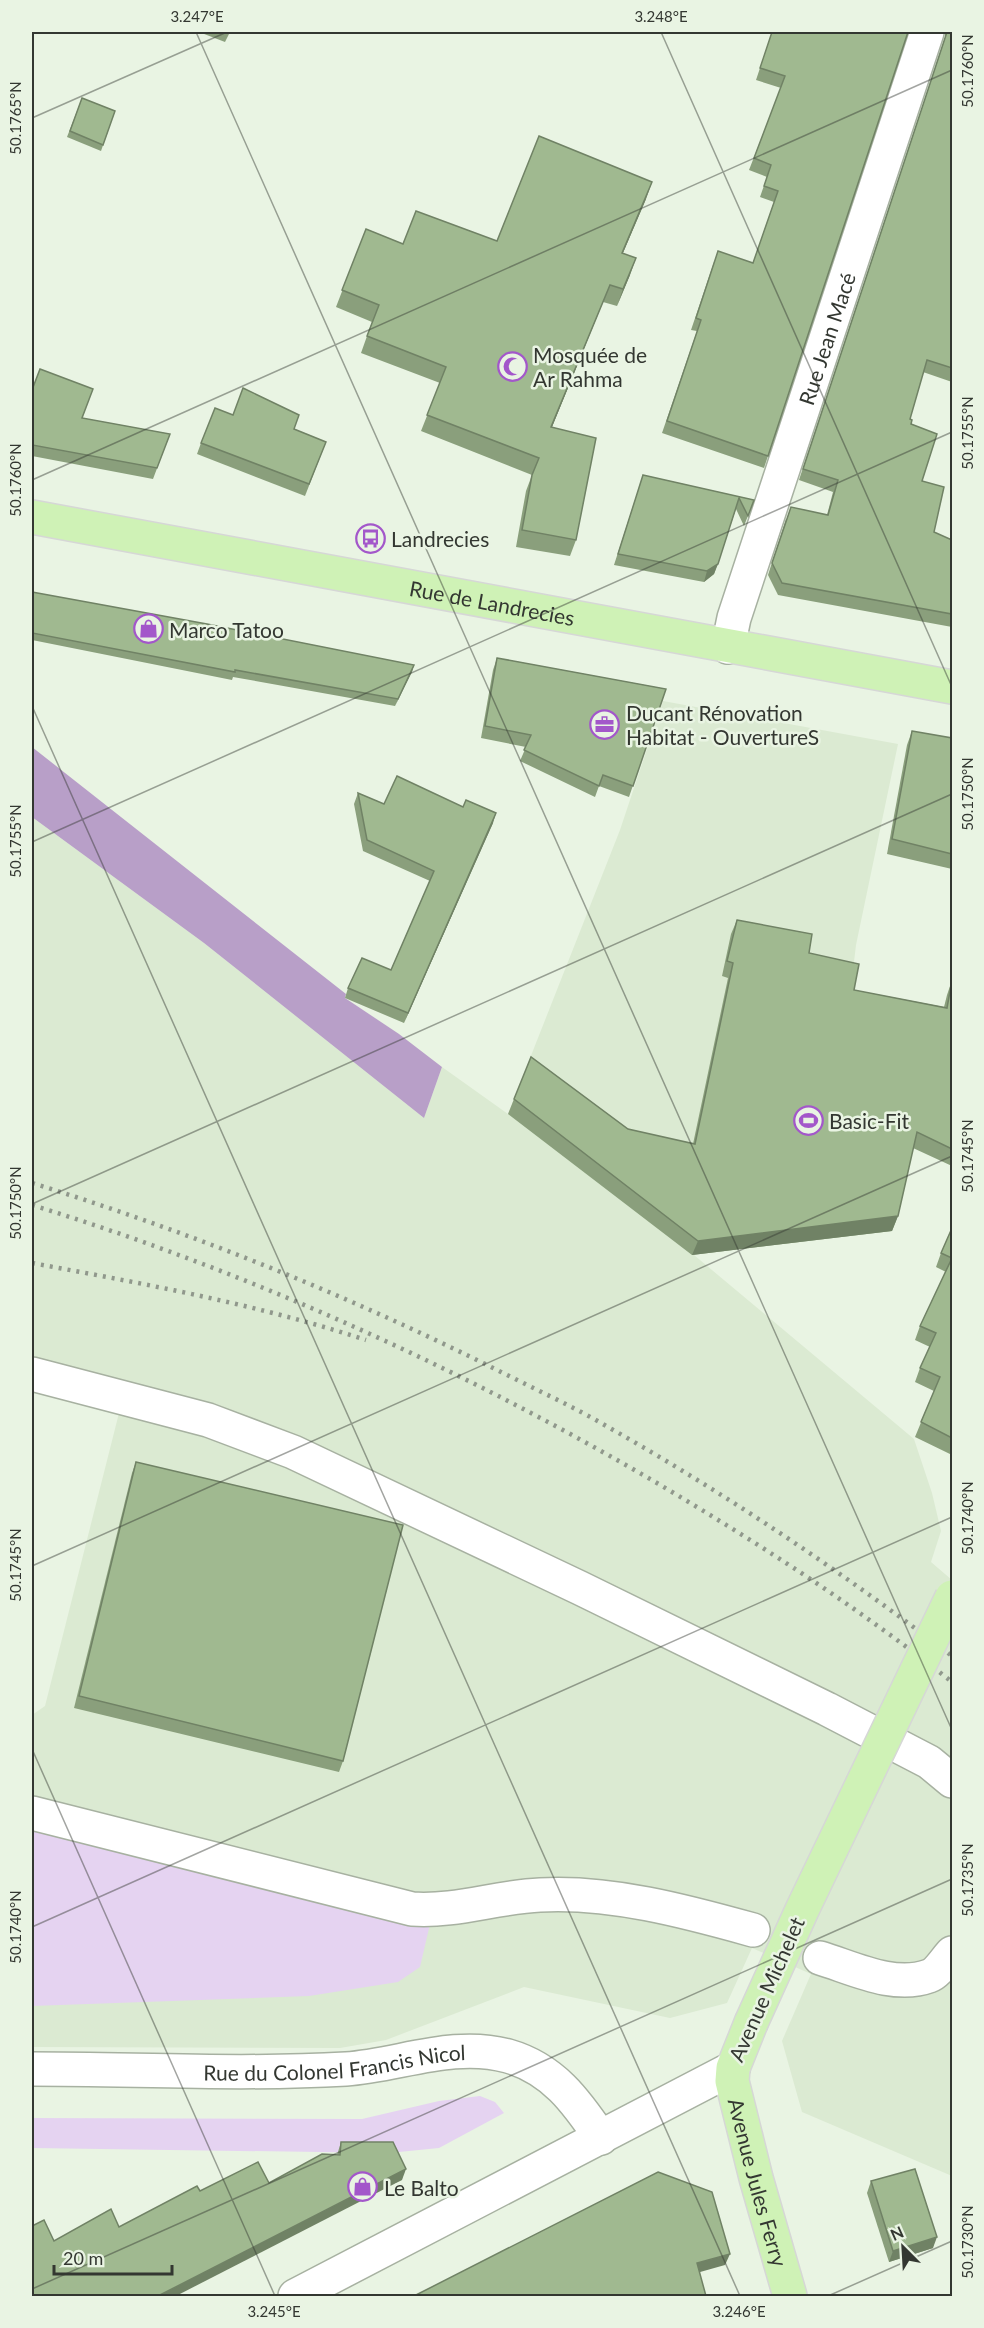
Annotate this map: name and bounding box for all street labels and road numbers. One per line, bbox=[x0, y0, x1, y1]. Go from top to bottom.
street label: Rue Jean Macé bbox=[793, 269, 860, 408]
street label: Rue de Landrecies bbox=[408, 575, 577, 630]
street label: Avenue Michelet bbox=[723, 1912, 809, 2065]
street label: Rue du Colonel Francis Nicol bbox=[203, 2039, 466, 2084]
street label: Avenue Jules Ferry bbox=[724, 2095, 793, 2269]

